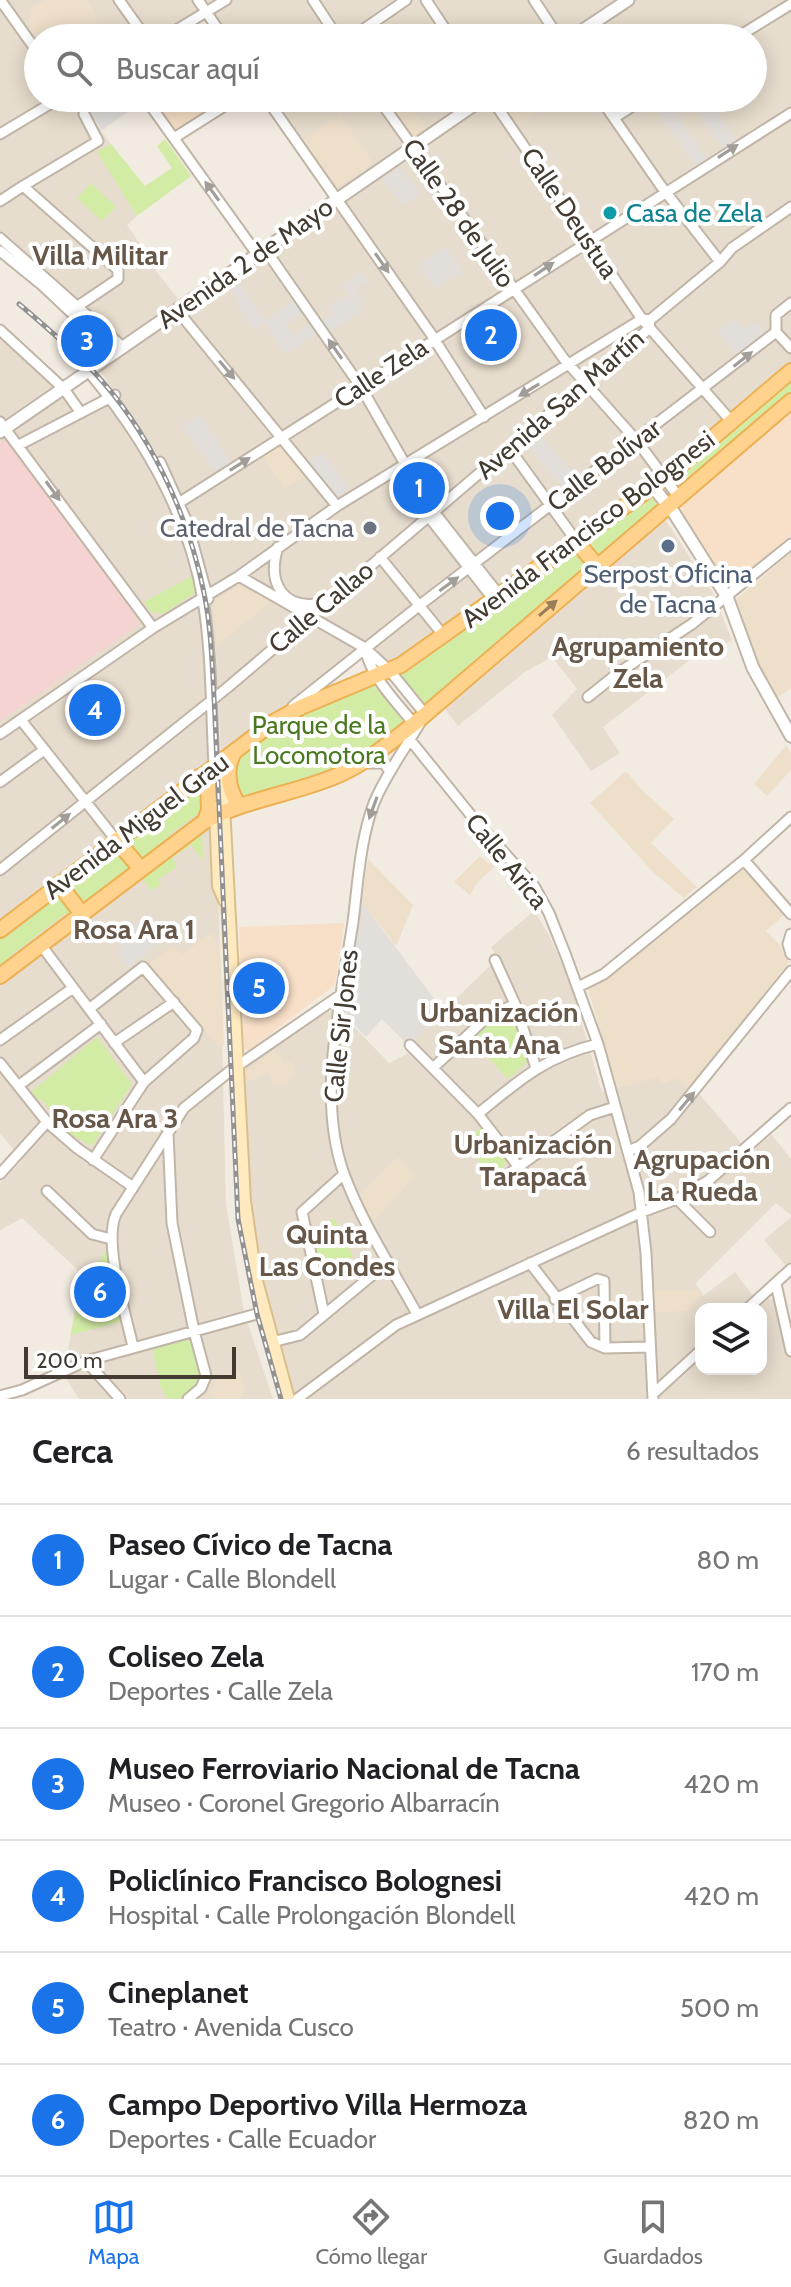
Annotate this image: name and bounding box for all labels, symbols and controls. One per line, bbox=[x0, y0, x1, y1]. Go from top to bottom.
search box bbox=[24, 24, 767, 112]
icon: search bbox=[52, 46, 96, 90]
text: Buscar aquí bbox=[116, 50, 259, 87]
street label: Calle 28 de Julio bbox=[396, 132, 522, 294]
street label: Calle Deustua bbox=[514, 141, 626, 285]
one-way arrow bbox=[717, 145, 739, 159]
one-way arrow bbox=[204, 180, 220, 202]
street label: Avenida 2 de Mayo bbox=[151, 191, 339, 335]
place label: Casa de Zela bbox=[626, 197, 763, 229]
marker: Casa de Zela bbox=[601, 204, 619, 222]
district label: Villa Militar bbox=[32, 238, 169, 272]
one-way arrow bbox=[374, 253, 389, 274]
one-way arrow bbox=[533, 262, 555, 277]
pin: 2 bbox=[465, 305, 517, 365]
pin: 3 bbox=[61, 311, 113, 371]
street label: Avenida San Martín bbox=[469, 322, 651, 486]
street label: Calle Zela bbox=[328, 331, 434, 415]
one-way arrow bbox=[328, 339, 343, 360]
one-way arrow bbox=[732, 351, 753, 367]
one-way arrow bbox=[218, 360, 235, 380]
one-way arrow bbox=[518, 383, 540, 397]
street label: Calle Bolívar bbox=[541, 411, 668, 518]
street label: Avenida Francisco Bolognesi bbox=[455, 423, 721, 635]
one-way arrow bbox=[229, 456, 250, 471]
pin: 1 bbox=[393, 458, 445, 518]
one-way arrow bbox=[44, 480, 60, 501]
your location bbox=[480, 496, 520, 536]
place label: Catedral de Tacna bbox=[160, 512, 355, 544]
marker: Catedral de Tacna bbox=[361, 519, 379, 537]
marker: Serpost Oficina de Tacna bbox=[659, 537, 677, 555]
street label: Calle Callao bbox=[262, 554, 380, 660]
place label: Serpost Oficina de Tacna bbox=[583, 558, 753, 620]
one-way arrow bbox=[439, 576, 459, 592]
one-way arrow bbox=[538, 600, 558, 617]
district label: Agrupamiento Zela bbox=[552, 629, 724, 695]
pin: 4 bbox=[69, 680, 121, 740]
park label: Parque de la Locomotora bbox=[252, 709, 387, 771]
street label: Avenida Miguel Grau bbox=[37, 746, 235, 906]
one-way arrow bbox=[366, 797, 379, 821]
street label: Calle Arica bbox=[459, 807, 556, 916]
one-way arrow bbox=[50, 813, 71, 830]
district label: Rosa Ara 1 bbox=[73, 912, 195, 946]
street label: Calle Sir Jones bbox=[317, 948, 365, 1104]
pin: 5 bbox=[233, 958, 285, 1018]
district label: Urbanización Santa Ana bbox=[419, 995, 579, 1061]
one-way arrow bbox=[678, 1091, 695, 1111]
district label: Rosa Ara 3 bbox=[52, 1101, 178, 1135]
district label: Urbanización Tarapacá bbox=[453, 1127, 613, 1193]
district label: Agrupación La Rueda bbox=[634, 1142, 770, 1208]
district label: Quinta Las Condes bbox=[259, 1217, 395, 1283]
pin: 6 bbox=[74, 1262, 126, 1322]
district label: Villa El Solar bbox=[497, 1292, 649, 1326]
map controls bbox=[695, 1303, 767, 1375]
button: layers bbox=[695, 1303, 767, 1375]
scale bar bbox=[24, 1343, 236, 1379]
text: 200 m bbox=[36, 1347, 102, 1374]
text: Cerca bbox=[32, 1430, 113, 1472]
text: 6 resultados bbox=[626, 1435, 759, 1467]
text: Paseo Cívico de Tacna bbox=[108, 1526, 392, 1563]
text: 1 bbox=[53, 1544, 63, 1576]
text: 80 m bbox=[696, 1544, 759, 1576]
text: Lugar · Calle Blondell bbox=[108, 1563, 336, 1595]
text: Coliseo Zela bbox=[108, 1638, 264, 1675]
text: 2 bbox=[51, 1656, 65, 1688]
text: 170 m bbox=[691, 1656, 759, 1688]
text: Deportes · Calle Zela bbox=[108, 1675, 333, 1707]
text: Museo Ferroviario Nacional de Tacna bbox=[108, 1750, 580, 1787]
text: 3 bbox=[51, 1768, 65, 1800]
text: 420 m bbox=[684, 1768, 759, 1800]
text: Museo · Coronel Gregorio Albarracín bbox=[108, 1787, 500, 1819]
text: Policlínico Francisco Bolognesi bbox=[108, 1862, 502, 1899]
text: 4 bbox=[50, 1880, 66, 1912]
text: 420 m bbox=[684, 1880, 759, 1912]
text: Hospital · Calle Prolongación Blondell bbox=[108, 1899, 515, 1931]
text: Cineplanet bbox=[108, 1974, 248, 2011]
text: 5 bbox=[51, 1992, 65, 2024]
text: 500 m bbox=[680, 1992, 759, 2024]
text: Teatro · Avenida Cusco bbox=[108, 2011, 354, 2043]
text: Campo Deportivo Villa Hermoza bbox=[108, 2086, 527, 2123]
text: 6 bbox=[51, 2104, 65, 2136]
text: 820 m bbox=[683, 2104, 759, 2136]
text: Deportes · Calle Ecuador bbox=[108, 2123, 376, 2155]
tab: Mapa bbox=[88, 2195, 139, 2270]
tab: Cómo llegar bbox=[315, 2195, 427, 2270]
tab: Guardados bbox=[603, 2195, 703, 2270]

